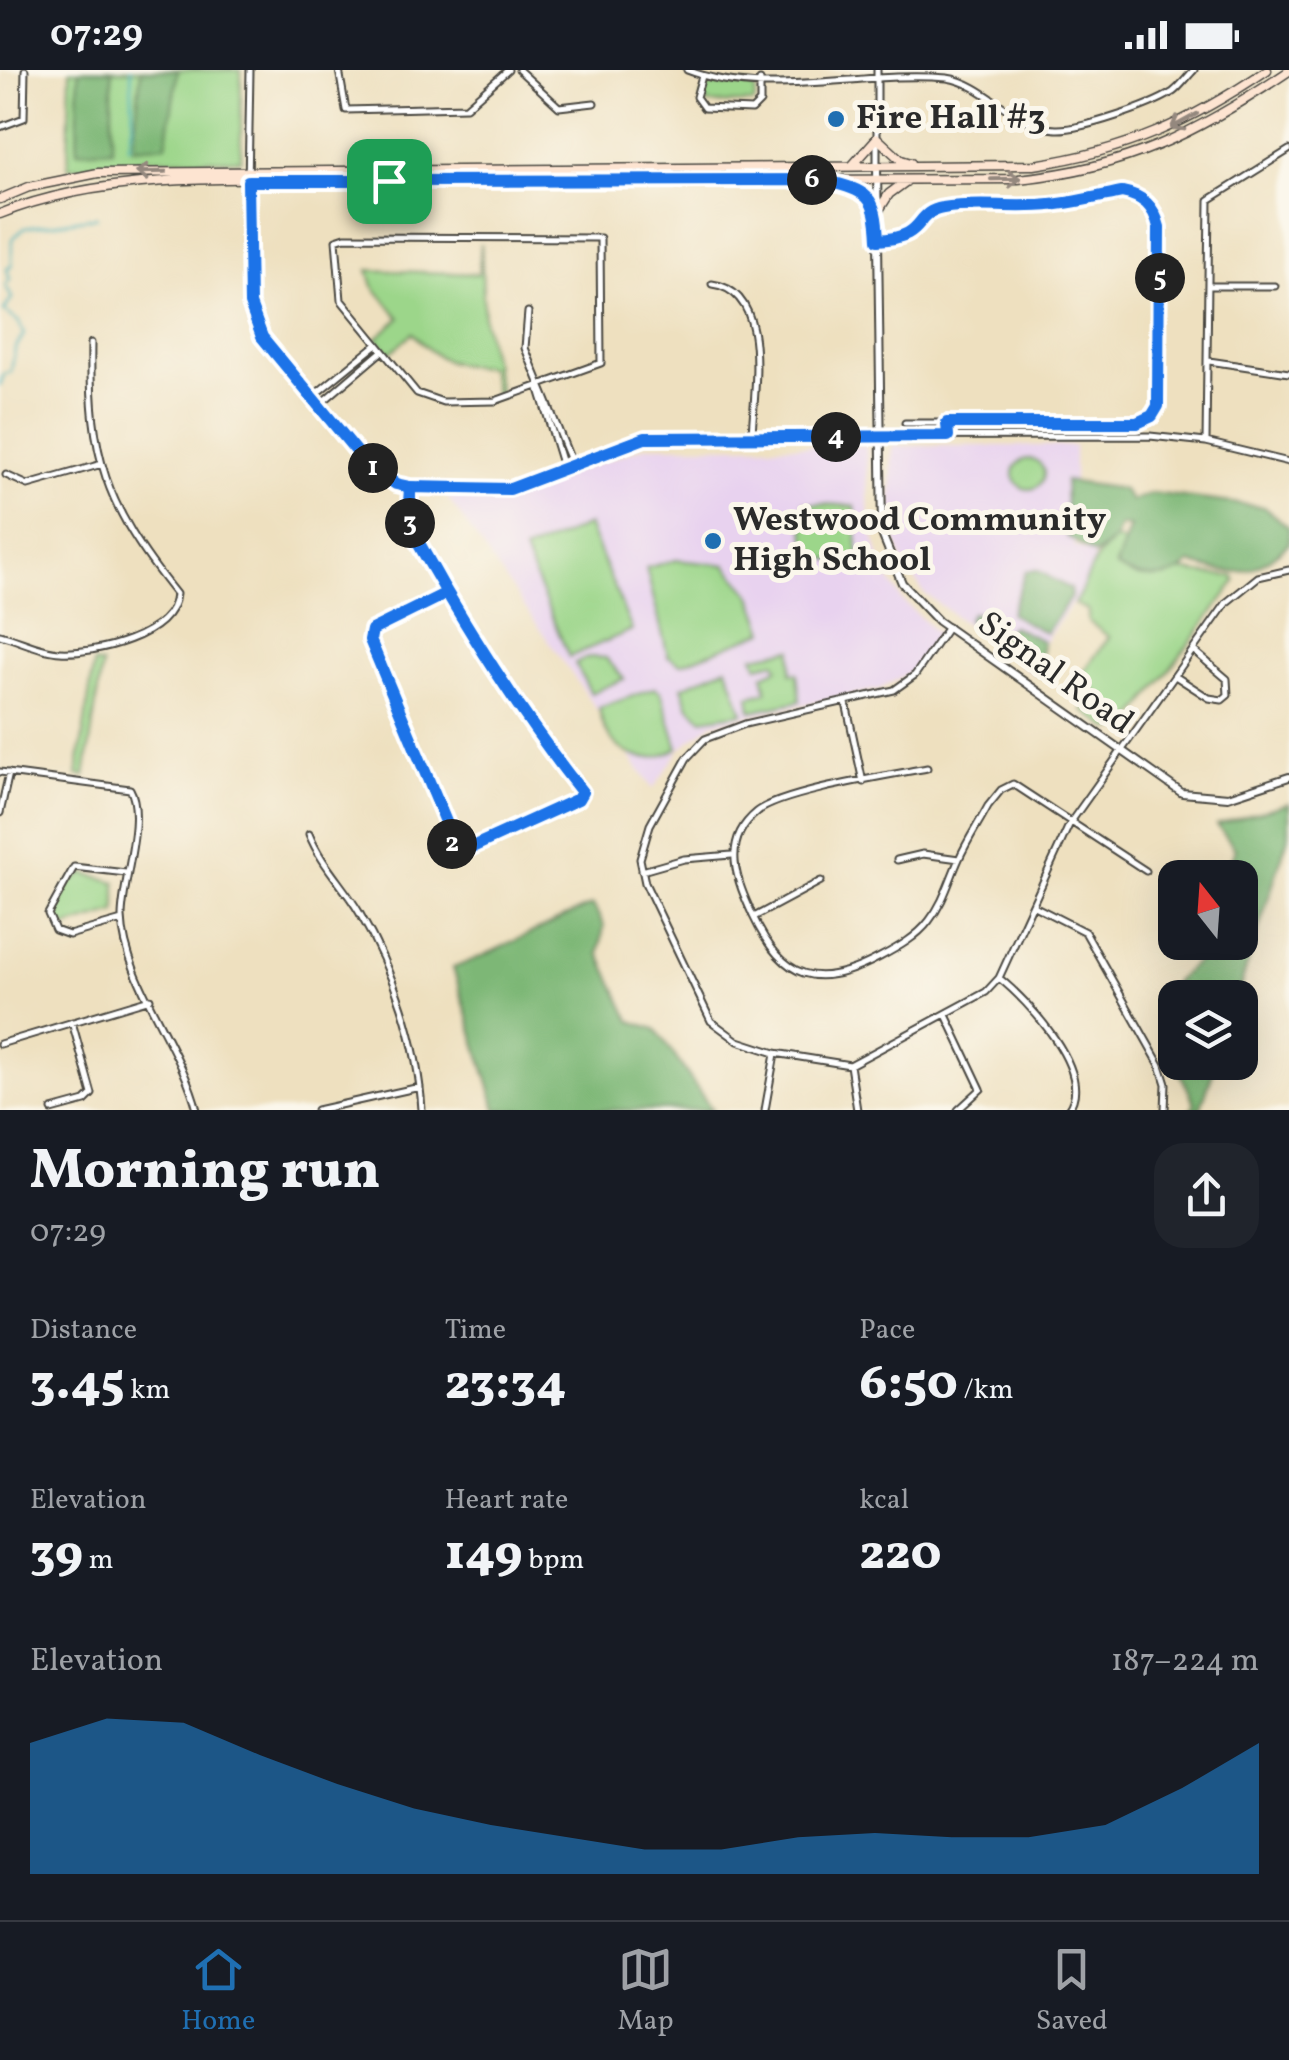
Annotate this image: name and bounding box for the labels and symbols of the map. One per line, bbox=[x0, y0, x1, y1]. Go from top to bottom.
place label: Fire Hall #3 bbox=[856, 95, 1046, 143]
marker: Fire Hall #3 bbox=[825, 108, 847, 130]
one-way arrow bbox=[1170, 112, 1200, 132]
pin bbox=[347, 139, 432, 224]
pin: 6 bbox=[787, 155, 837, 205]
one-way arrow bbox=[136, 162, 168, 181]
one-way arrow bbox=[988, 170, 1021, 188]
pin: 5 bbox=[1135, 253, 1185, 303]
pin: 4 bbox=[811, 412, 861, 462]
pin: 1 bbox=[348, 443, 398, 493]
place label: Westwood Community High School bbox=[733, 497, 1107, 585]
pin: 3 bbox=[385, 498, 435, 548]
marker: Westwood Community High School bbox=[702, 530, 724, 552]
street label: Signal Road bbox=[967, 601, 1143, 747]
pin: 2 bbox=[427, 819, 477, 869]
north arrow bbox=[1158, 860, 1258, 960]

